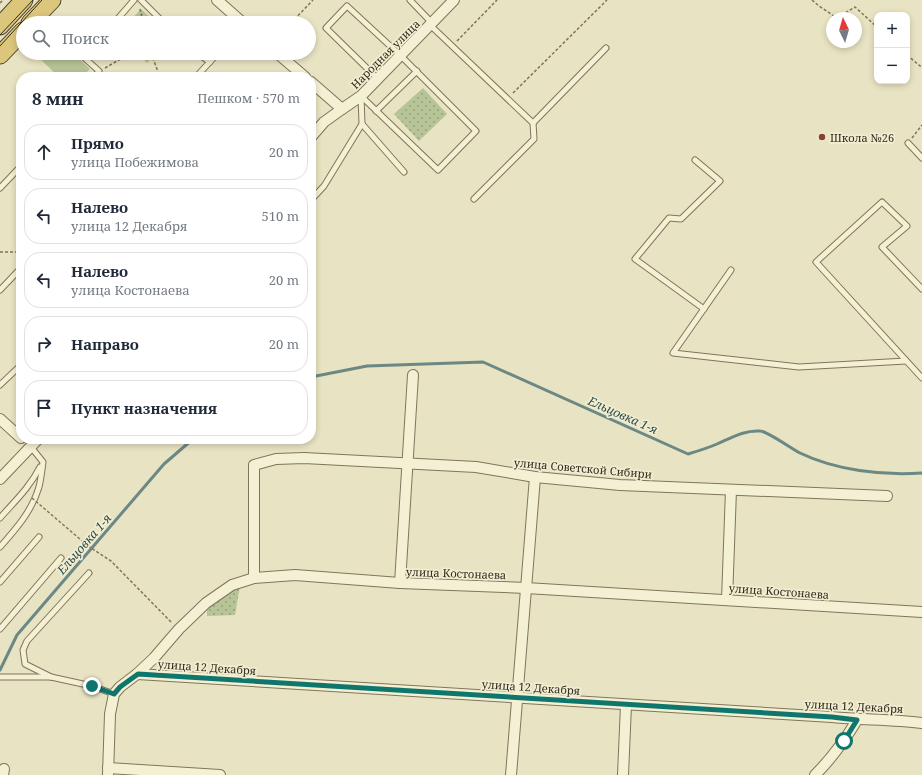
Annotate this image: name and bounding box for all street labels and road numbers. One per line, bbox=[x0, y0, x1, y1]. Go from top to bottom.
street label: Народная улица bbox=[347, 16, 423, 92]
street label: улица Советской Сибири bbox=[513, 454, 653, 482]
street label: улица Костонаева bbox=[406, 564, 506, 582]
street label: улица Костонаева bbox=[728, 580, 830, 602]
street label: улица 12 Декабря bbox=[157, 656, 257, 678]
street label: улица 12 Декабря bbox=[481, 676, 581, 698]
street label: улица 12 Декабря bbox=[804, 696, 904, 716]

